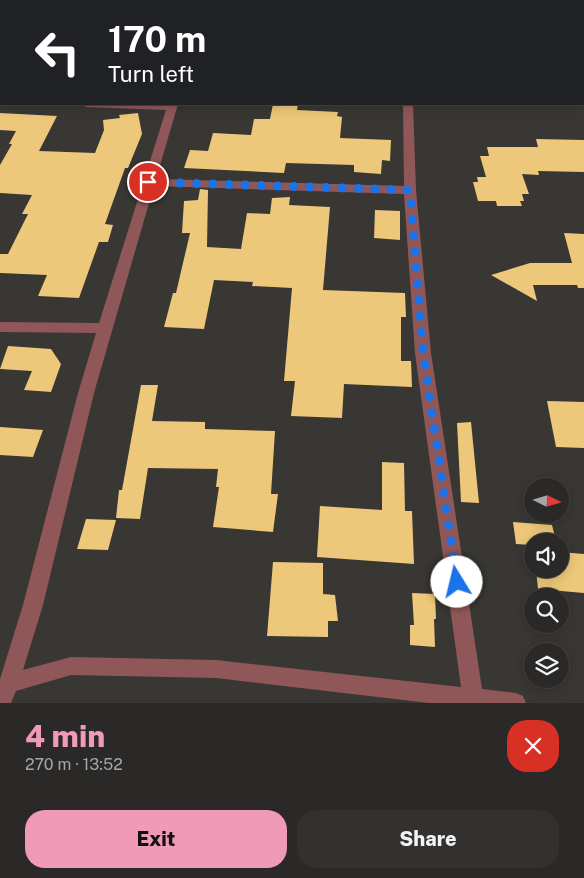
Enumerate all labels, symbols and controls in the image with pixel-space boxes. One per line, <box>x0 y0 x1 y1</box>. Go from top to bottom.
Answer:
text: 170 m <box>108 19 206 60</box>
icon: left <box>25 20 90 85</box>
text: Turn left <box>108 61 194 87</box>
pin <box>127 161 169 203</box>
icon: arrive <box>134 168 162 196</box>
north arrow <box>524 478 569 522</box>
map controls <box>524 478 569 688</box>
button: sound <box>524 533 569 578</box>
position arrow <box>430 555 482 607</box>
button: search <box>524 588 569 633</box>
button: layers <box>524 643 569 688</box>
text: 4 min <box>25 718 105 754</box>
button: close <box>507 720 559 772</box>
text: 270 m · 13:52 <box>25 755 123 774</box>
button: Exit <box>25 810 287 868</box>
button: Share <box>297 810 559 868</box>

